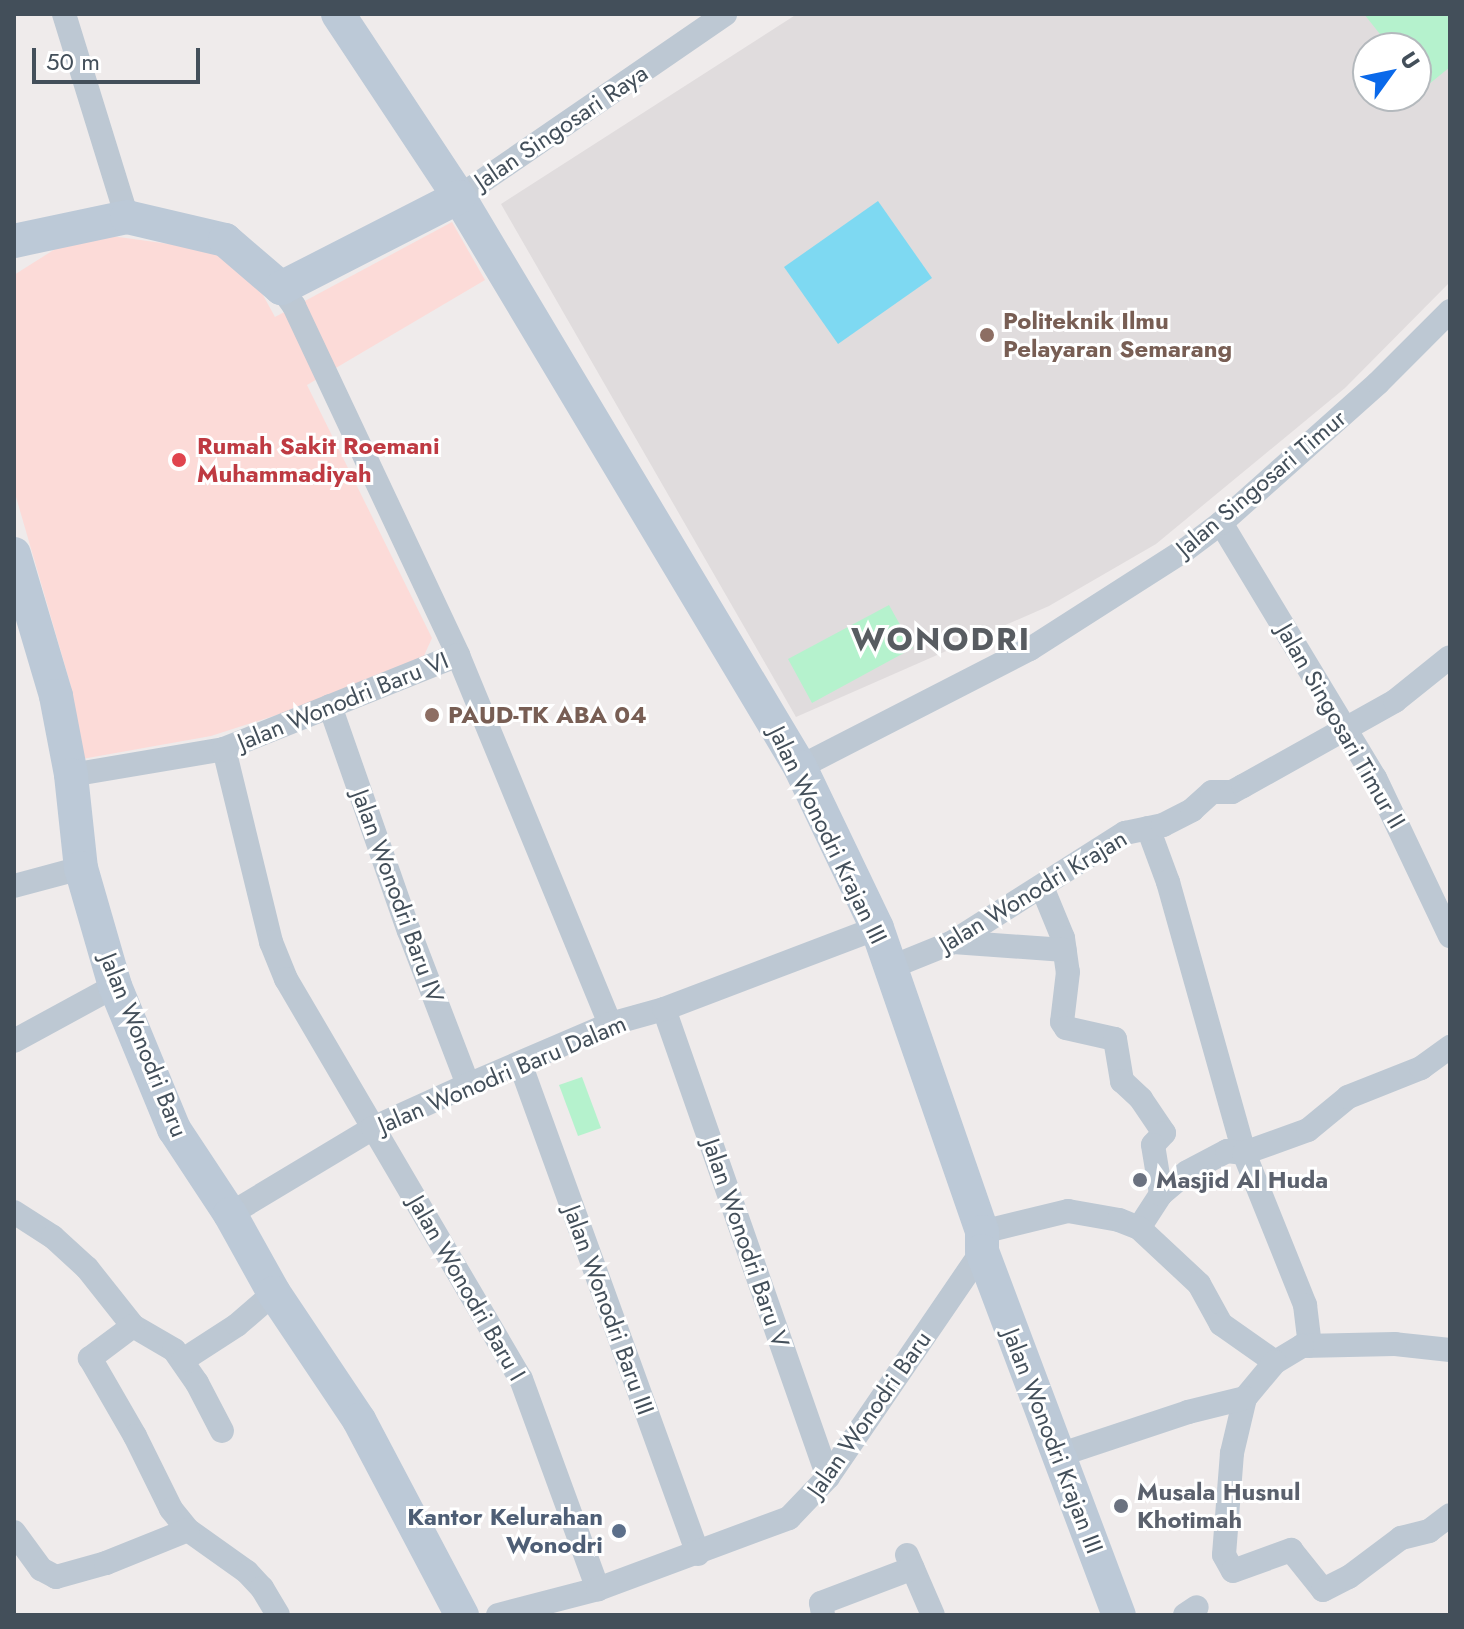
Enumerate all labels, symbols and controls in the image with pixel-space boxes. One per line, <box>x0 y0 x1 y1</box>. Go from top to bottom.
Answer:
scale bar <box>36 32 204 82</box>
north arrow <box>1352 32 1432 112</box>
text: 50 m <box>46 44 100 79</box>
text: U <box>1393 45 1428 75</box>
street label: Jalan Singosari Raya <box>469 58 653 196</box>
place label: Politeknik Ilmu Pelayaran Semarang <box>1003 307 1232 363</box>
marker: Politeknik Ilmu Pelayaran Semarang <box>978 326 996 344</box>
street label: Jalan Singosari Timur <box>1170 404 1352 562</box>
place label: Rumah Sakit Roemani Muhammadiyah <box>197 432 440 488</box>
marker: Rumah Sakit Roemani Muhammadiyah <box>168 449 190 471</box>
street label: Jalan Singosari Timur II <box>1271 618 1411 834</box>
district label: WONODRI <box>851 620 1031 658</box>
street label: Jalan Wonodri Baru VI <box>233 646 453 756</box>
place label: PAUD-TK ABA 04 <box>448 701 647 729</box>
marker: PAUD-TK ABA 04 <box>423 706 441 724</box>
street label: Jalan Wonodri Krajan III <box>763 722 893 948</box>
street label: Jalan Wonodri Baru IV <box>346 785 450 1007</box>
street label: Jalan Wonodri Krajan <box>934 824 1132 958</box>
street label: Jalan Wonodri Baru <box>94 949 194 1141</box>
street label: Jalan Wonodri Baru Dalam <box>374 1009 630 1139</box>
street label: Jalan Wonodri Baru V <box>697 1135 795 1351</box>
place label: Masjid Al Huda <box>1156 1166 1328 1194</box>
marker: Masjid Al Huda <box>1131 1171 1149 1189</box>
street label: Jalan Wonodri Baru I <box>402 1190 532 1386</box>
street label: Jalan Wonodri Baru III <box>558 1201 660 1419</box>
street label: Jalan Wonodri Baru <box>801 1325 937 1503</box>
street label: Jalan Wonodri Krajan III <box>997 1325 1109 1557</box>
place label: Musala Husnul Khotimah <box>1137 1478 1300 1534</box>
marker: Musala Husnul Khotimah <box>1112 1497 1130 1515</box>
place label: Kantor Kelurahan Wonodri <box>407 1503 603 1559</box>
marker: Kantor Kelurahan Wonodri <box>610 1522 628 1540</box>

